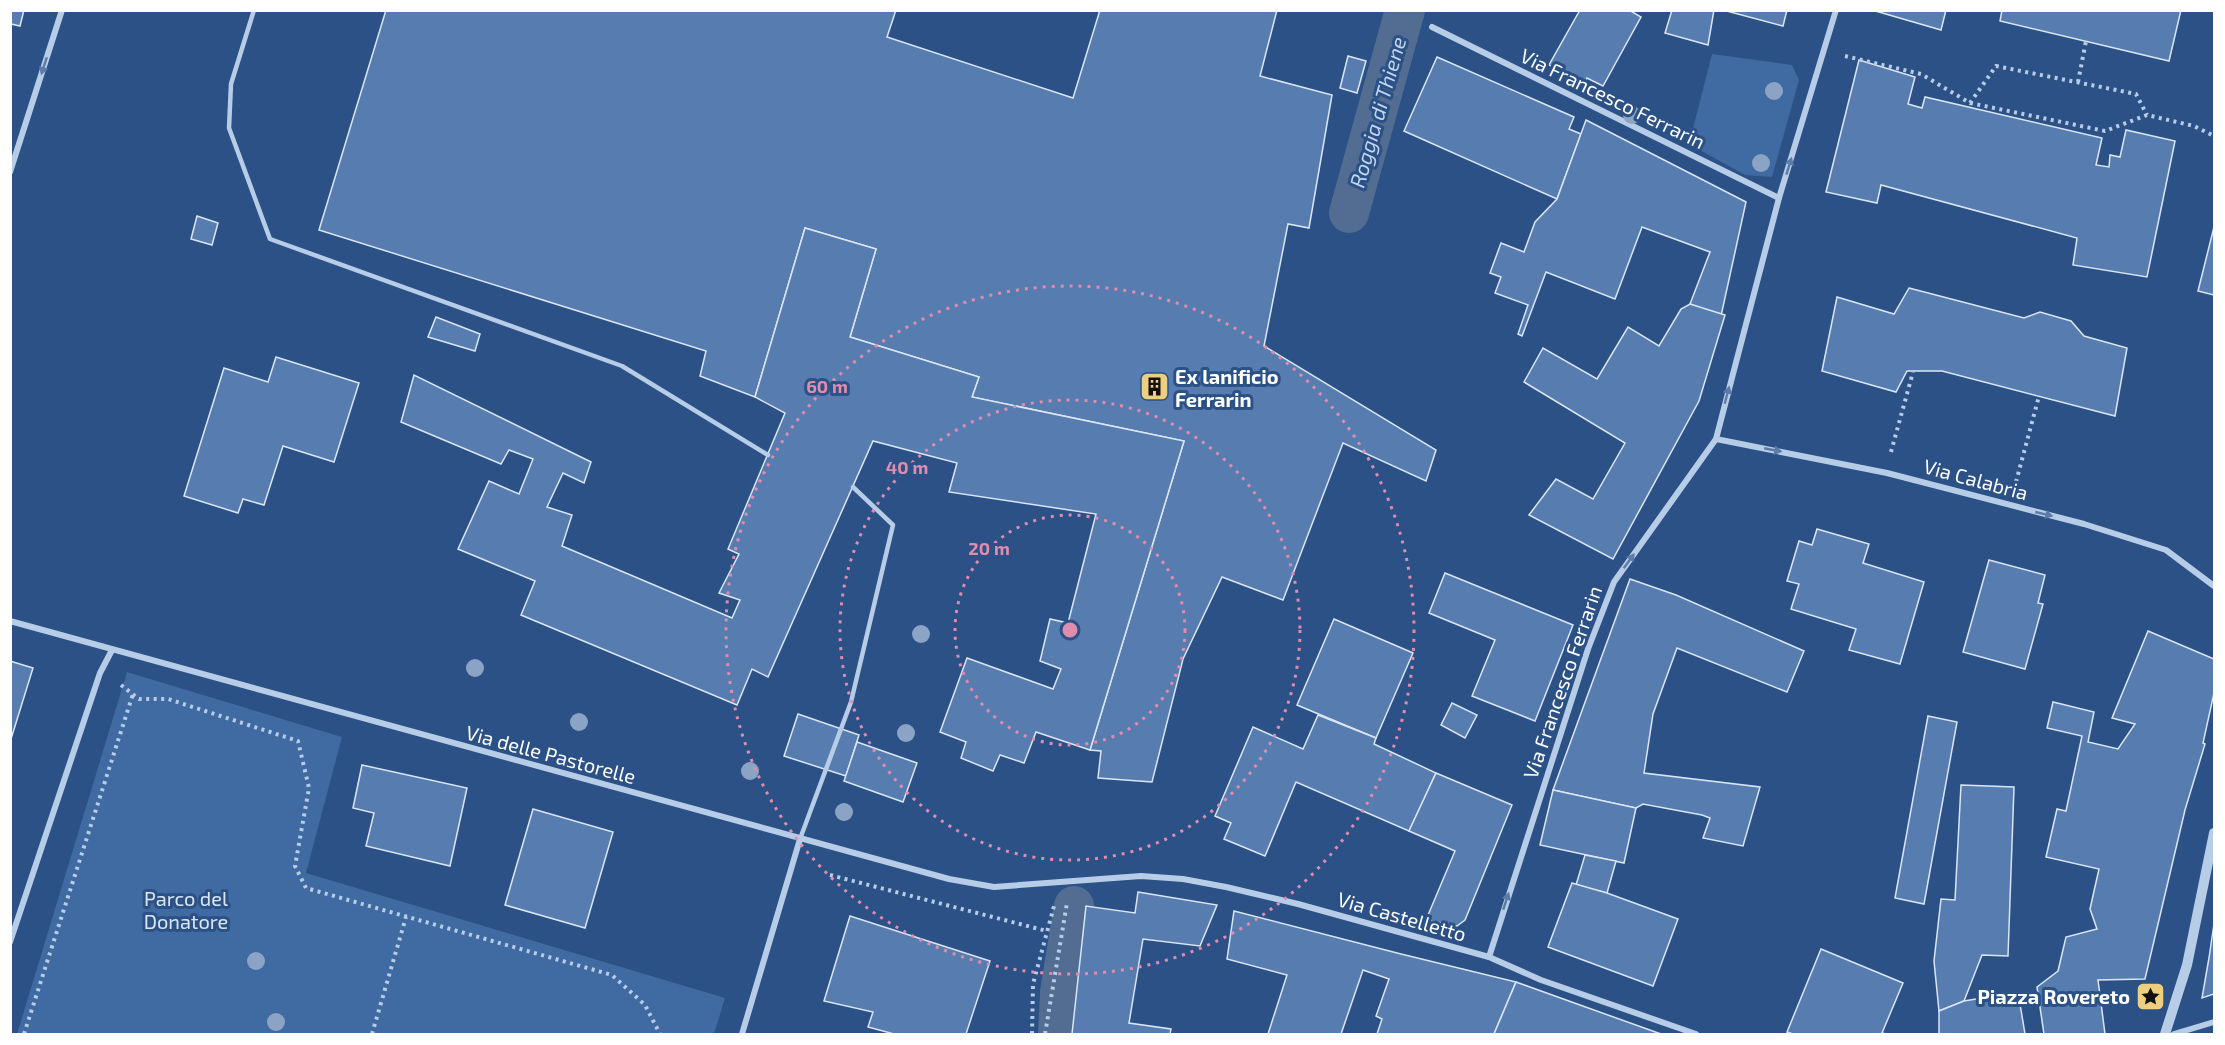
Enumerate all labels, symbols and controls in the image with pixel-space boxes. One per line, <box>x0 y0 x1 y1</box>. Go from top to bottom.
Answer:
water label: Roggia di Thiene <box>1343 34 1411 190</box>
street label: Via Francesco Ferrarin <box>1517 43 1709 153</box>
one-way arrow <box>39 57 48 75</box>
one-way arrow <box>1785 157 1794 175</box>
place label: Ex lanificio Ferrarin <box>1175 364 1279 411</box>
building icon: Ex lanificio Ferrarin <box>1138 371 1170 403</box>
text: 60 m <box>806 375 848 397</box>
one-way arrow <box>1723 386 1733 404</box>
one-way arrow <box>1764 446 1783 455</box>
street label: Via Calabria <box>1921 454 2031 504</box>
text: 40 m <box>886 456 928 478</box>
one-way arrow <box>2035 510 2054 520</box>
text: 20 m <box>968 537 1010 559</box>
one-way arrow <box>1623 553 1635 569</box>
street label: Via Francesco Ferrarin <box>1518 582 1606 782</box>
centre of rings <box>1060 620 1080 640</box>
street label: Via delle Pastorelle <box>463 720 639 788</box>
park label: Parco del Donatore <box>144 886 228 933</box>
street label: Via Castelletto <box>1335 886 1469 946</box>
one-way arrow <box>1502 892 1511 910</box>
place icon: Piazza Rovereto <box>2135 980 2167 1012</box>
place label: Piazza Rovereto <box>1977 984 2130 1008</box>

